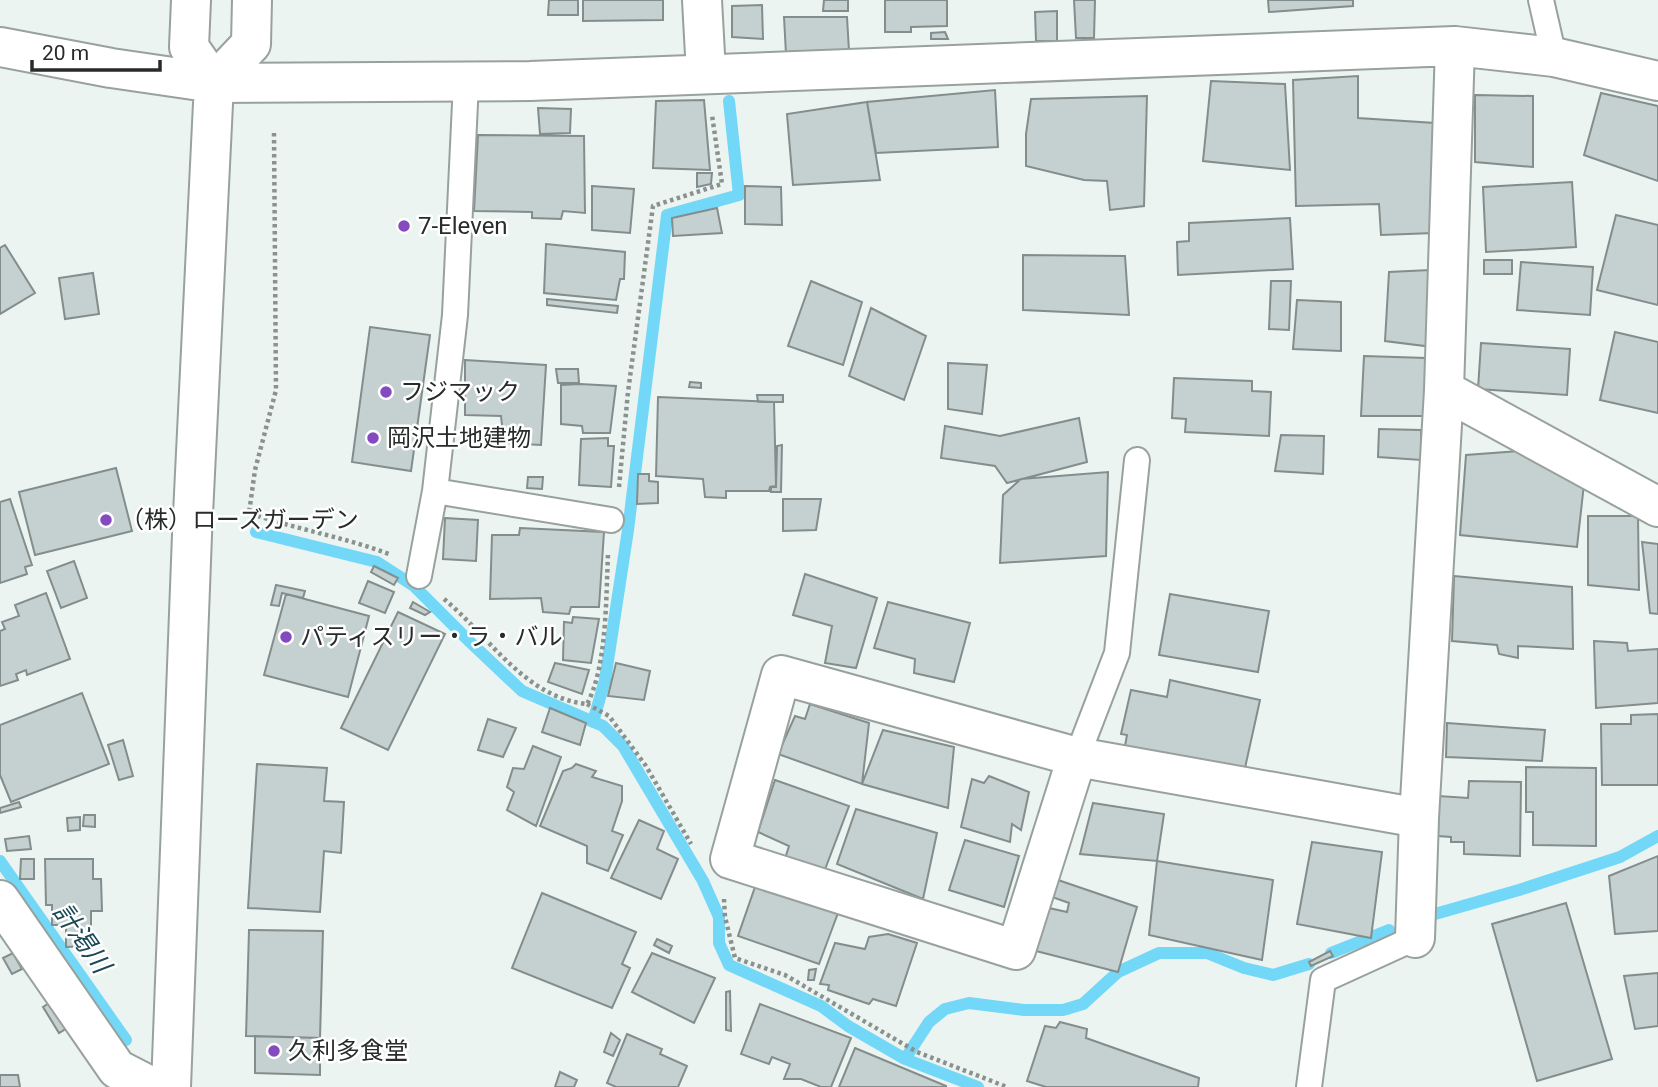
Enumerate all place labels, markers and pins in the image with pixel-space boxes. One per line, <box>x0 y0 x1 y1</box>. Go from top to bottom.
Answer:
place label: 7-Eleven <box>418 212 508 240</box>
marker: 7-Eleven <box>396 218 412 234</box>
place label: フジマック <box>400 378 520 406</box>
marker: フジマック <box>378 384 394 400</box>
place label: 岡沢土地建物 <box>387 424 531 452</box>
marker: 岡沢土地建物 <box>365 430 381 446</box>
place label: （株）ローズガーデン <box>120 506 359 534</box>
marker: （株）ローズガーデン <box>98 512 114 528</box>
place label: パティスリー・ラ・バル <box>300 623 563 651</box>
marker: パティスリー・ラ・バル <box>278 629 294 645</box>
place label: 久利多食堂 <box>288 1037 408 1065</box>
marker: 久利多食堂 <box>266 1043 282 1059</box>

